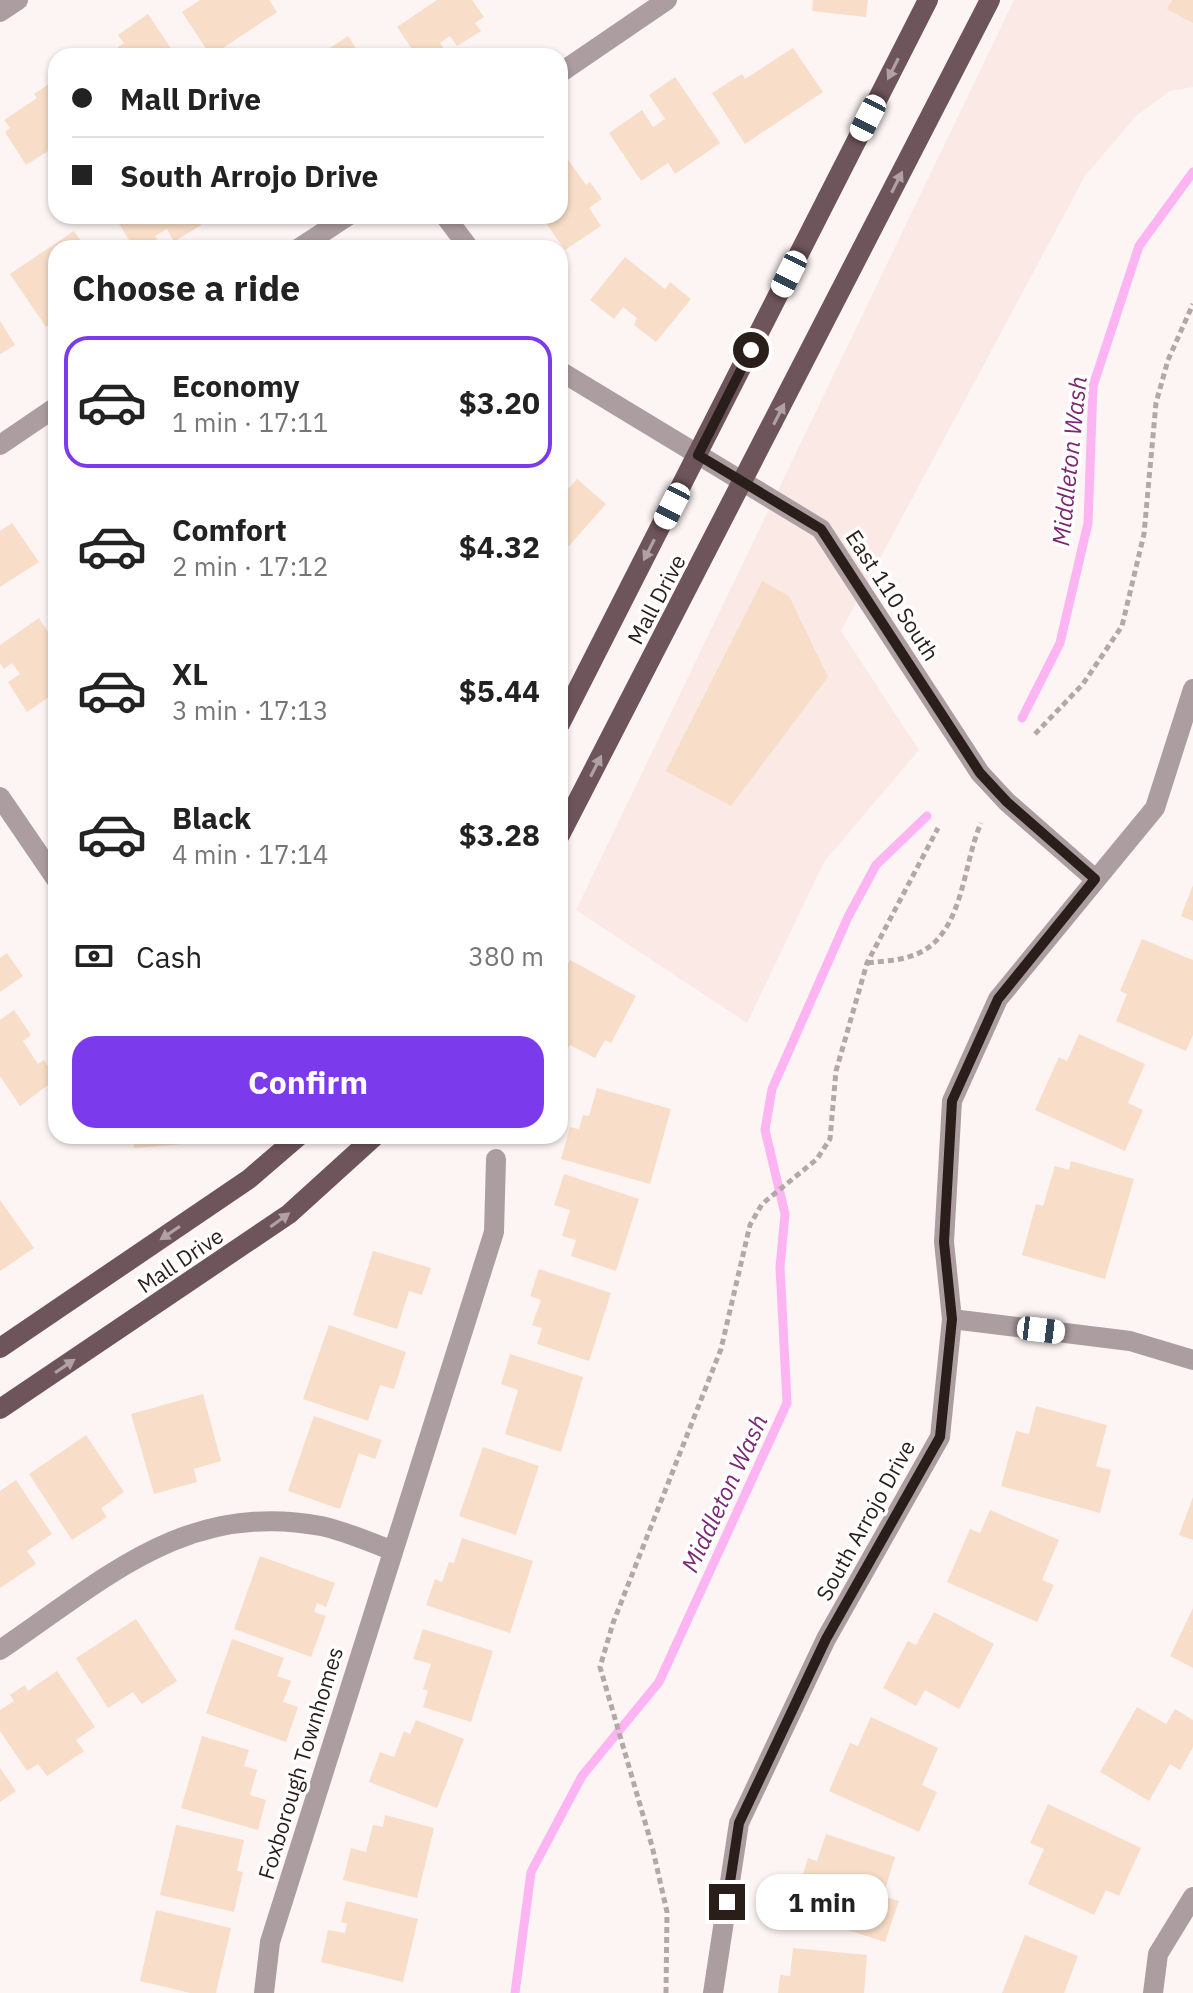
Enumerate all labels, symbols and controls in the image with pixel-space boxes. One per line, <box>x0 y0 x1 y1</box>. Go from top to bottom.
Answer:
one-way arrow <box>886 58 899 81</box>
text: Mall Drive <box>120 79 261 118</box>
car <box>846 91 890 145</box>
text: South Arrojo Drive <box>120 156 378 195</box>
one-way arrow <box>890 171 904 194</box>
car <box>768 247 810 301</box>
text: Choose a ride <box>72 264 300 311</box>
route start <box>733 332 769 368</box>
icon: car <box>76 366 148 438</box>
text: Economy <box>172 366 300 405</box>
water label: Middleton Wash <box>1044 374 1094 548</box>
text: $3.20 <box>459 383 540 422</box>
one-way arrow <box>772 402 785 425</box>
text: 1 min · 17:11 <box>172 405 328 439</box>
car <box>650 479 694 533</box>
icon: car <box>76 510 148 582</box>
text: Comfort <box>172 510 287 549</box>
street label: East 110 South <box>840 524 946 666</box>
text: $4.32 <box>459 527 540 566</box>
one-way arrow <box>643 538 656 561</box>
text: 2 min · 17:12 <box>172 549 328 583</box>
street label: Mall Drive <box>620 549 692 649</box>
icon: car <box>76 654 148 726</box>
text: XL <box>172 654 208 693</box>
text: $5.44 <box>459 671 540 710</box>
text: 3 min · 17:13 <box>172 693 328 727</box>
one-way arrow <box>589 754 603 777</box>
icon: car <box>76 798 148 870</box>
text: Black <box>172 798 251 837</box>
text: $3.28 <box>459 815 540 854</box>
text: 4 min · 17:14 <box>172 837 328 871</box>
icon: cash <box>72 934 116 978</box>
text: Cash <box>136 937 202 976</box>
text: 380 m <box>468 939 544 973</box>
button: Confirm <box>72 1036 544 1128</box>
one-way arrow <box>270 1213 291 1228</box>
street label: Mall Drive <box>131 1221 229 1299</box>
one-way arrow <box>159 1226 180 1241</box>
car <box>1016 1315 1066 1345</box>
one-way arrow <box>54 1359 76 1373</box>
water label: Middleton Wash <box>673 1409 775 1577</box>
street label: South Arrojo Drive <box>809 1434 921 1606</box>
street label: Foxborough Townhomes <box>251 1643 349 1883</box>
callout: 1 min <box>755 1874 887 1930</box>
route end <box>709 1884 745 1920</box>
text: 1 min <box>788 1885 856 1919</box>

